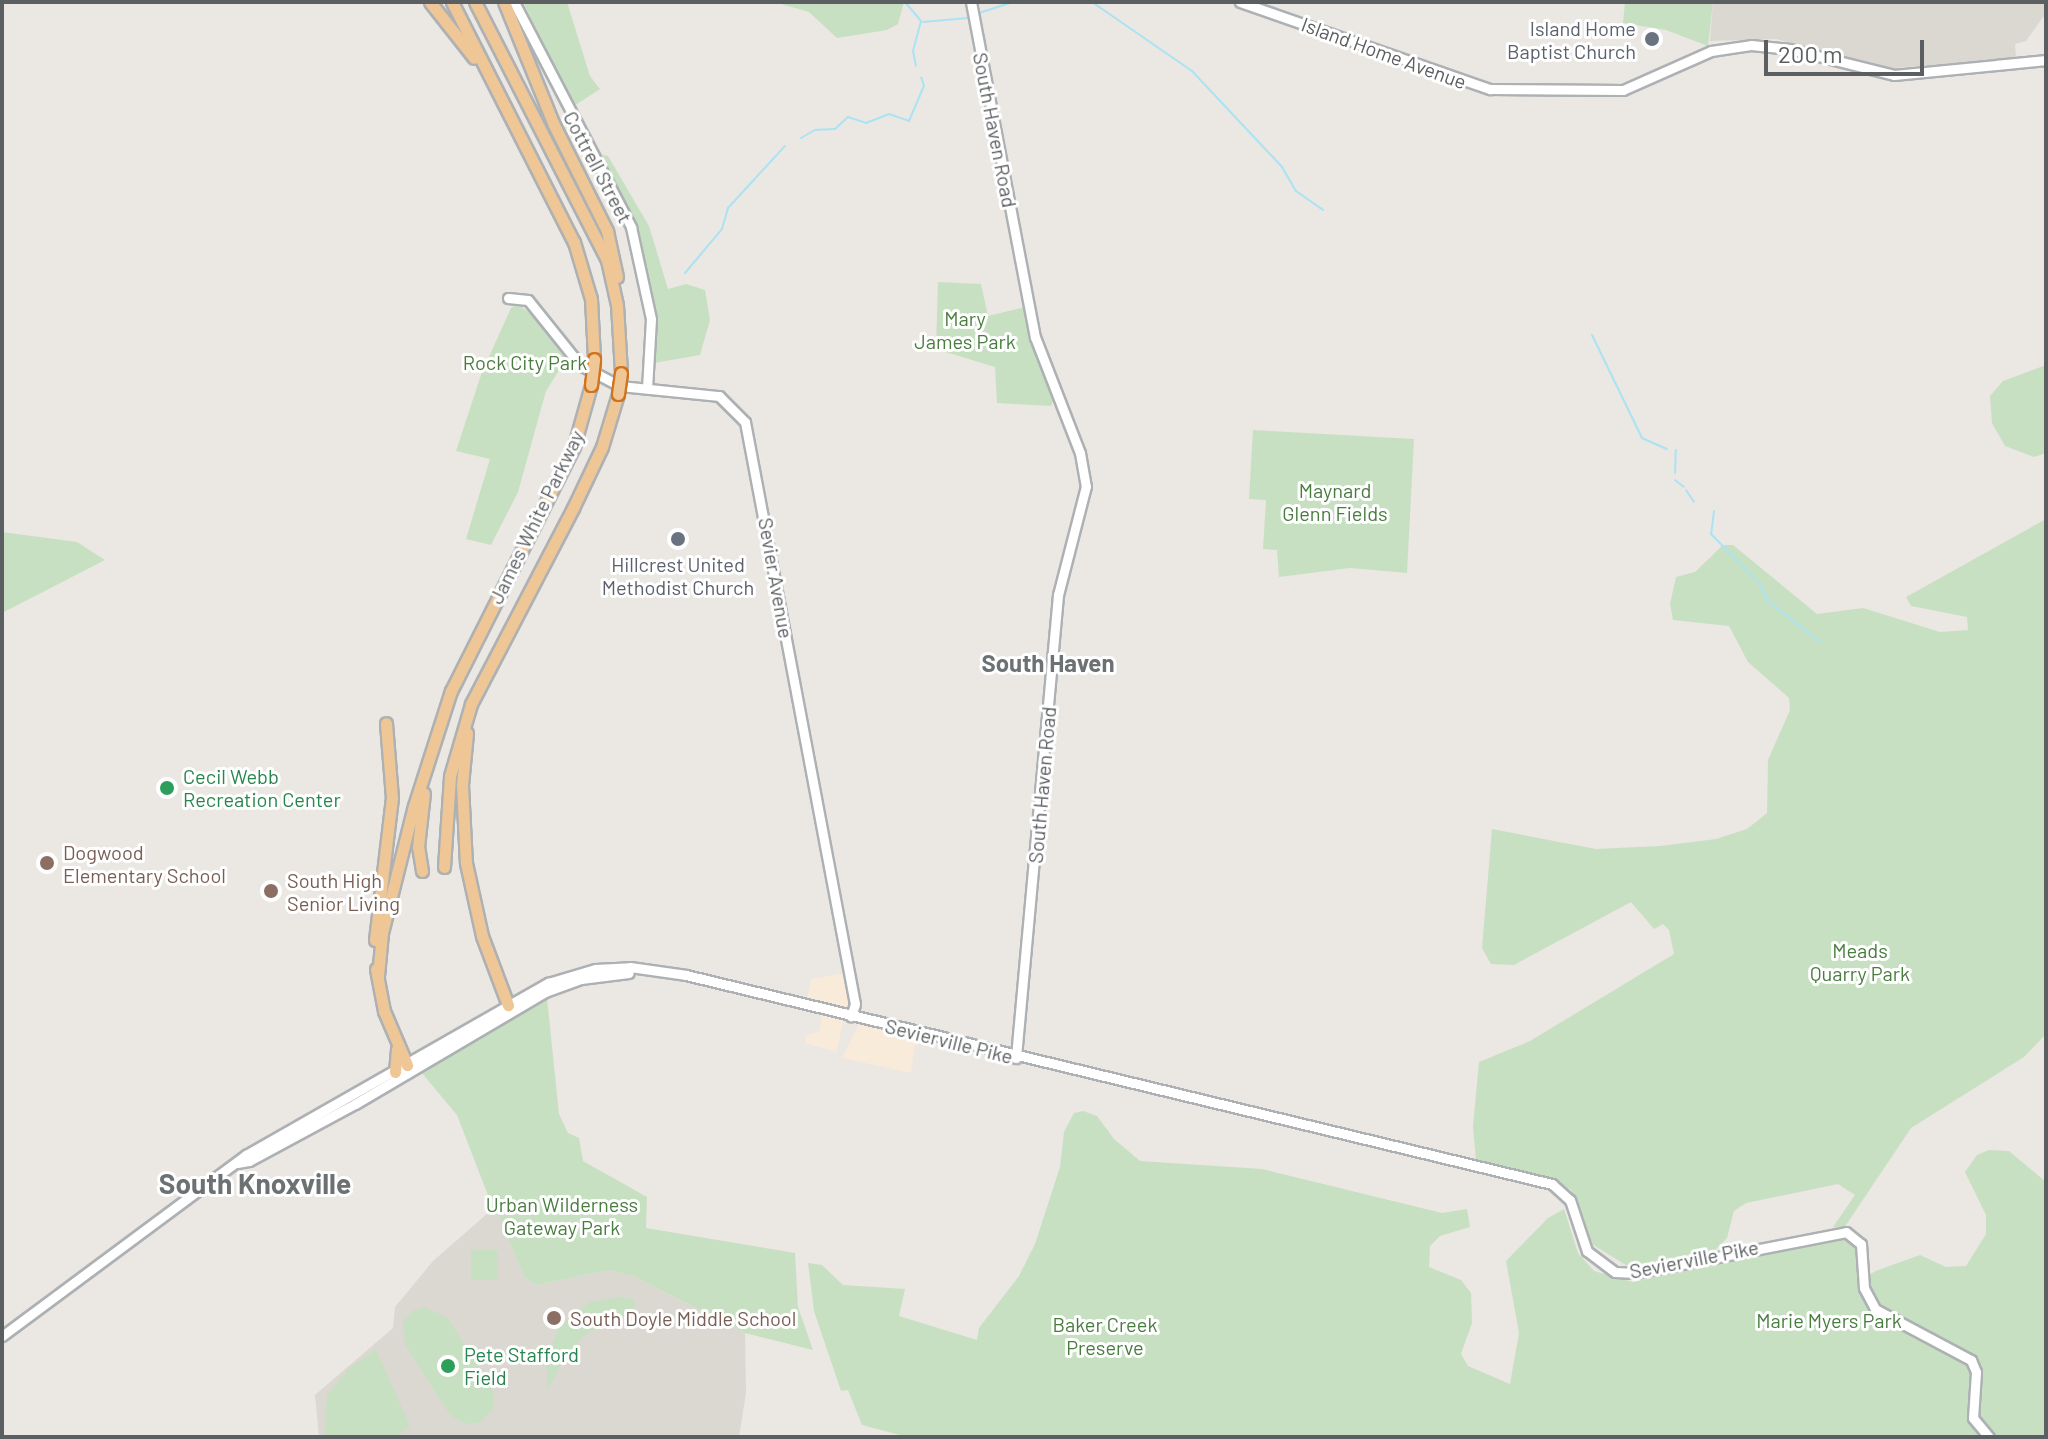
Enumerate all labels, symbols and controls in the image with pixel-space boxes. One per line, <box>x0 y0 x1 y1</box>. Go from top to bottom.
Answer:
street label: Island Home Avenue <box>1298 12 1470 94</box>
place label: Island Home Baptist Church <box>1507 16 1636 63</box>
scale bar <box>1768 24 1928 74</box>
marker: Island Home Baptist Church <box>1643 30 1661 48</box>
text: 200 m <box>1778 39 1843 68</box>
street label: South Haven Road <box>968 50 1022 210</box>
street label: Cottrell Street <box>559 107 637 227</box>
park label: Mary James Park <box>914 306 1016 353</box>
park label: Rock City Park <box>463 350 587 374</box>
street label: James White Parkway <box>484 426 588 608</box>
park label: Maynard Glenn Fields <box>1282 479 1388 526</box>
street label: Sevier Avenue <box>754 516 798 640</box>
marker: Hillcrest United Methodist Church <box>669 530 687 548</box>
place label: Hillcrest United Methodist Church <box>602 552 754 599</box>
district label: South Haven <box>981 649 1115 677</box>
street label: South Haven Road <box>1023 706 1061 864</box>
place label: Cecil Webb Recreation Center <box>183 764 341 811</box>
marker: Cecil Webb Recreation Center <box>158 779 176 797</box>
place label: Dogwood Elementary School <box>63 840 226 887</box>
marker: Dogwood Elementary School <box>38 854 56 872</box>
place label: South High Senior Living <box>287 868 400 915</box>
marker: South High Senior Living <box>262 882 280 900</box>
park label: Meads Quarry Park <box>1810 938 1910 985</box>
street label: Sevierville Pike <box>883 1014 1015 1068</box>
district label: South Knoxville <box>159 1166 351 1200</box>
park label: Urban Wilderness Gateway Park <box>486 1193 638 1240</box>
street label: Sevierville Pike <box>1627 1235 1761 1283</box>
place label: South Doyle Middle School <box>570 1306 796 1330</box>
park label: Marie Myers Park <box>1756 1308 1902 1332</box>
marker: South Doyle Middle School <box>545 1309 563 1327</box>
park label: Baker Creek Preserve <box>1053 1312 1157 1359</box>
place label: Pete Stafford Field <box>464 1342 579 1389</box>
marker: Pete Stafford Field <box>439 1357 457 1375</box>

